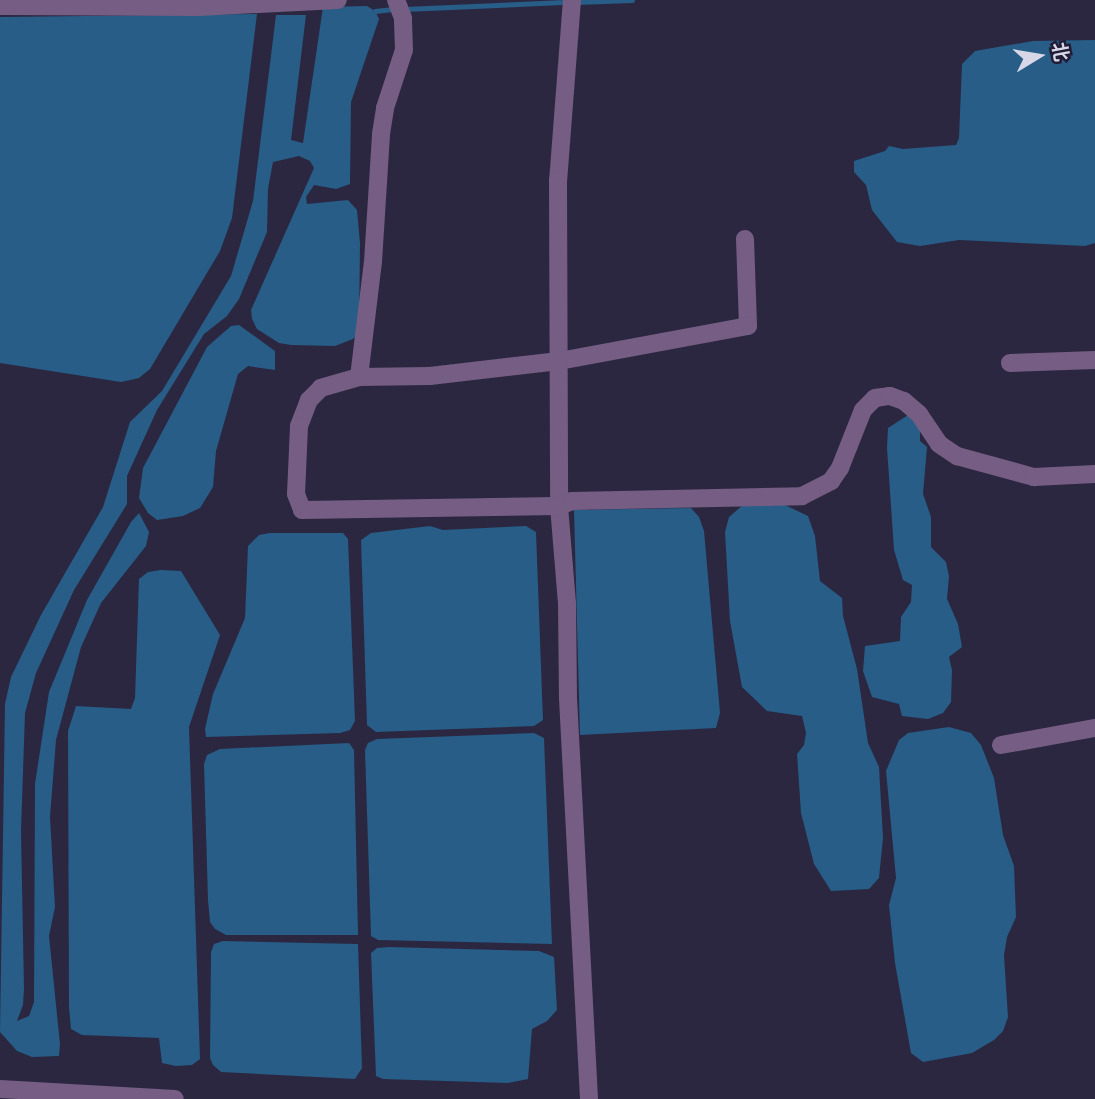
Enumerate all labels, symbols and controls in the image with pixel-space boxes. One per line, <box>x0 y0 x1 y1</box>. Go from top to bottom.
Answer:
north arrow <box>1004 21 1074 91</box>
text: 北 <box>1047 40 1073 63</box>

